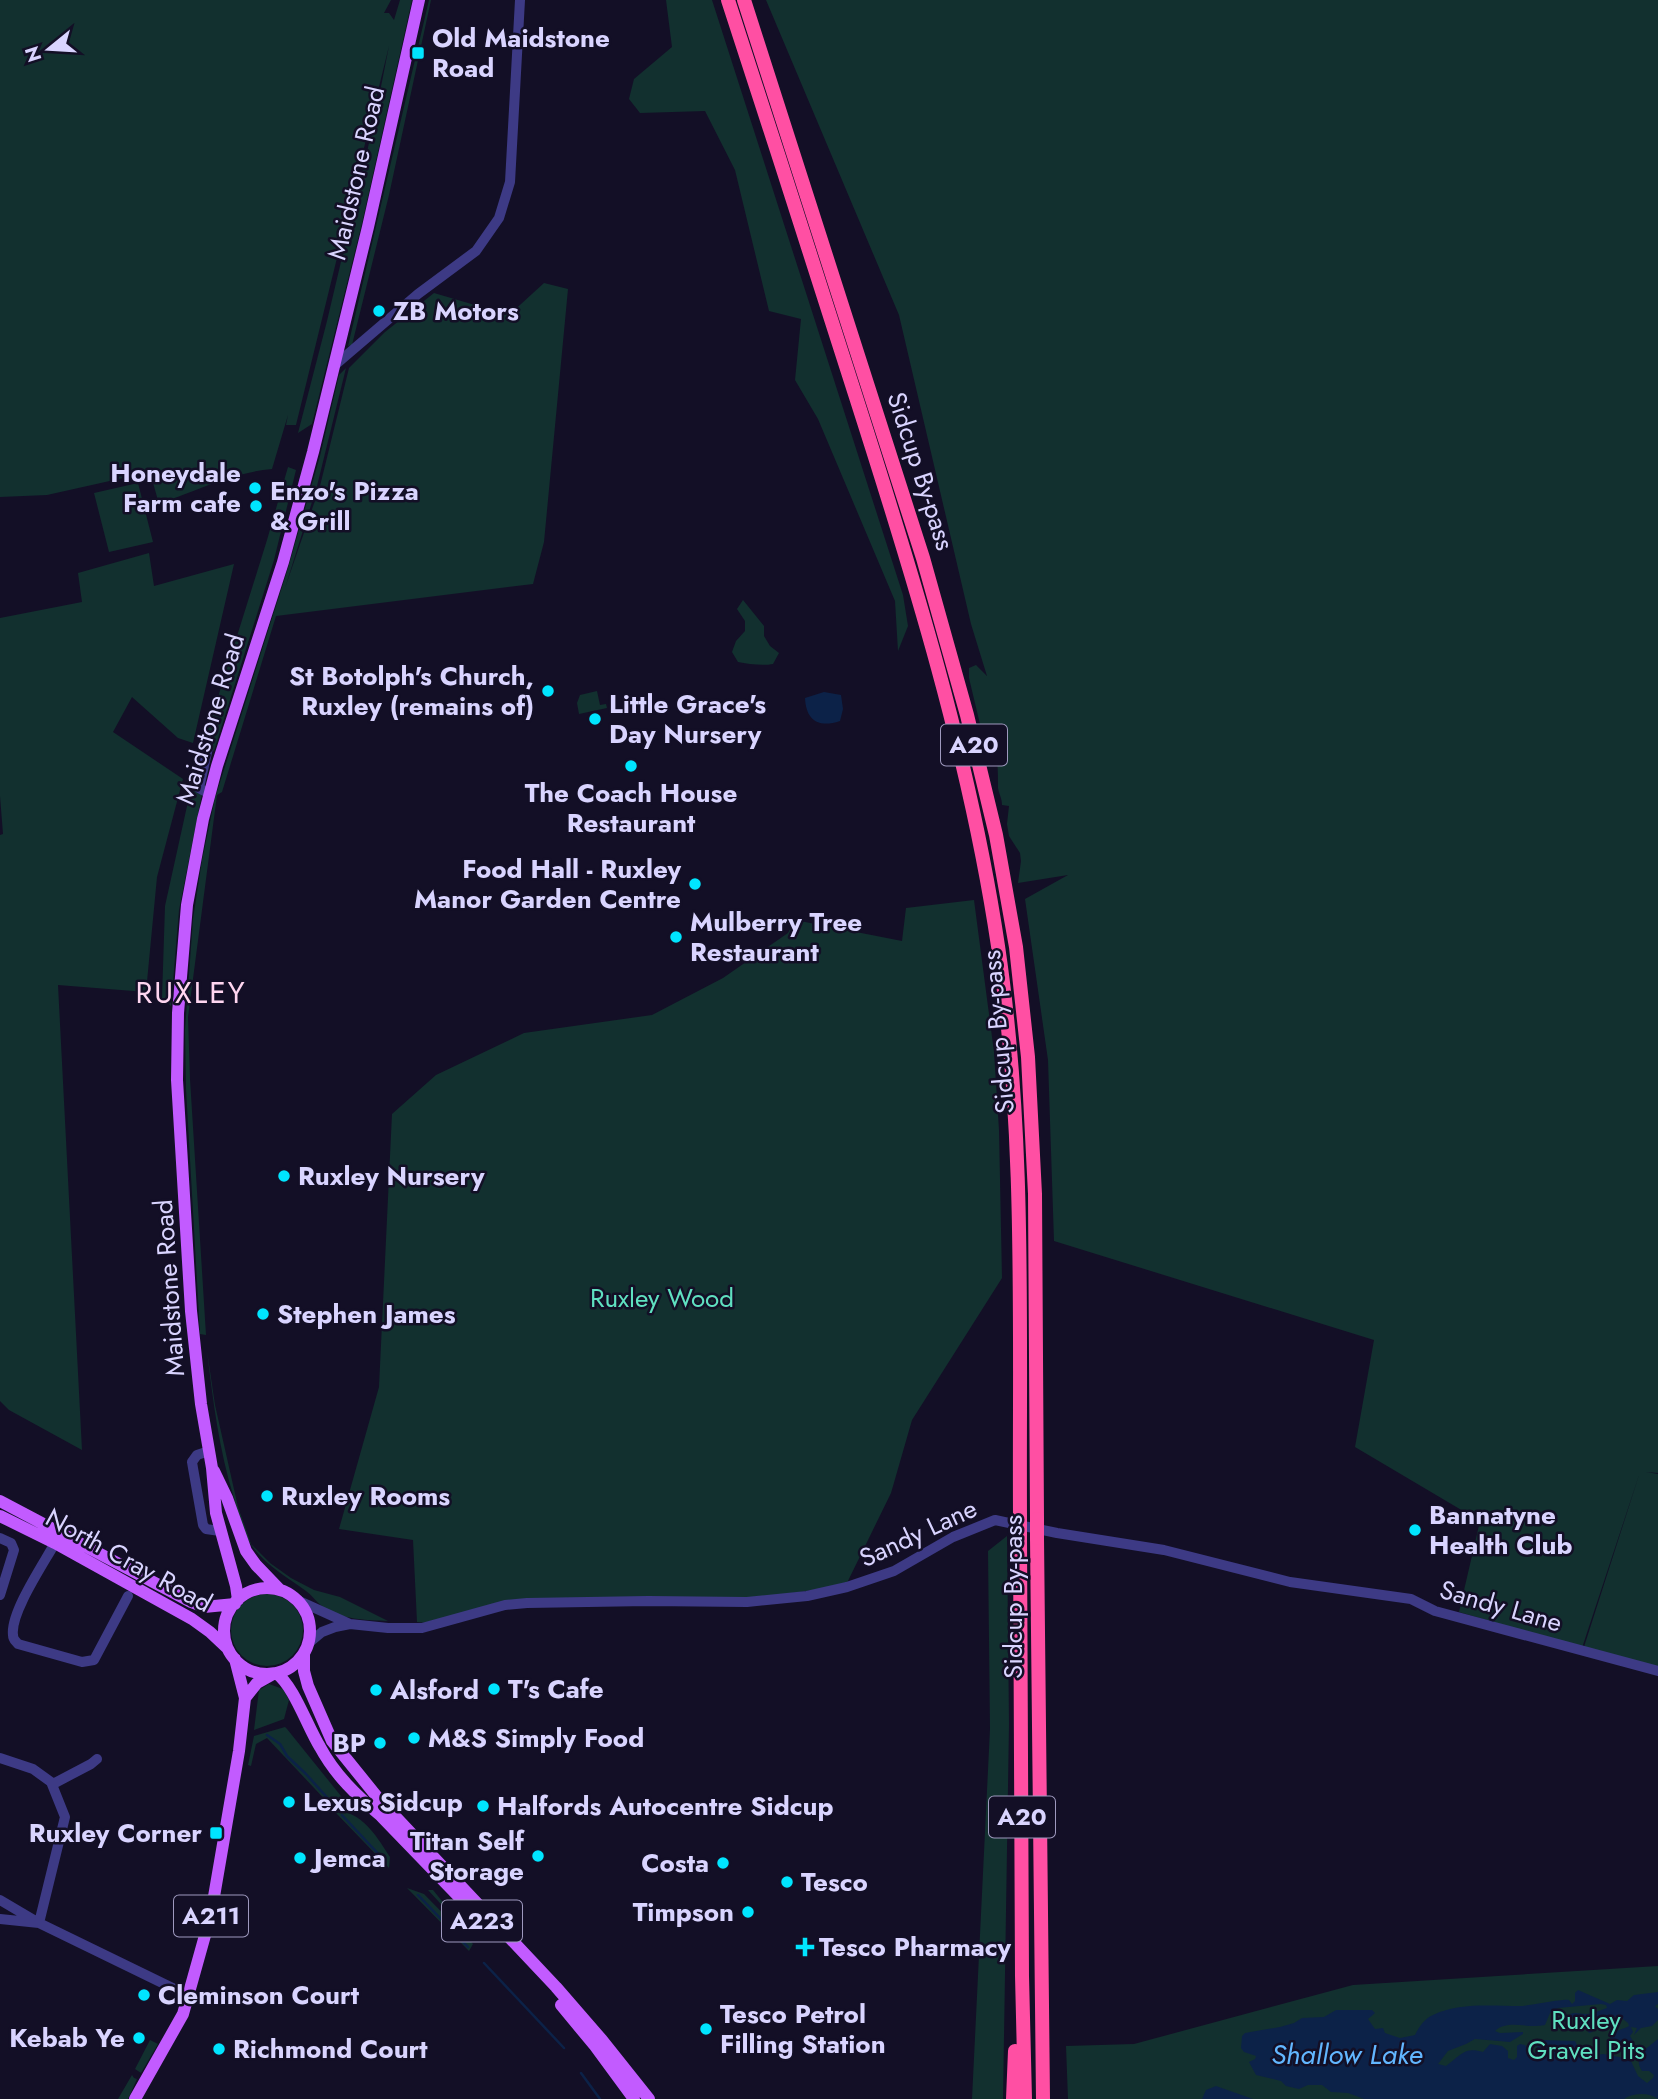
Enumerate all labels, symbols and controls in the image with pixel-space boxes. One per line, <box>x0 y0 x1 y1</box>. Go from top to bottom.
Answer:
north arrow <box>14 14 84 84</box>
place label: Old Maidstone Road <box>432 19 610 87</box>
text: N <box>18 43 48 65</box>
marker: Old Maidstone Road <box>410 45 426 61</box>
street label: Maidstone Road <box>318 83 394 263</box>
place label: ZB Motors <box>393 292 519 330</box>
marker: ZB Motors <box>371 303 387 319</box>
street label: Sidcup By-pass <box>878 387 964 555</box>
place label: Honeydale Farm cafe <box>110 454 241 522</box>
place label: Enzo's Pizza & Grill <box>270 472 419 540</box>
marker: Honeydale Farm cafe <box>247 480 263 496</box>
marker: Enzo's Pizza & Grill <box>248 498 264 514</box>
street label: Maidstone Road <box>166 629 254 809</box>
place label: St Botolph's Church, Ruxley (remains of) <box>289 657 534 725</box>
marker: St Botolph's Church, Ruxley (remains of) <box>540 683 556 699</box>
place label: Little Grace's Day Nursery <box>609 685 766 753</box>
marker: Little Grace's Day Nursery <box>587 711 603 727</box>
road number: A20 <box>941 724 1007 766</box>
marker: The Coach House Restaurant <box>623 758 639 774</box>
place label: The Coach House Restaurant <box>525 774 737 842</box>
place label: Food Hall - Ruxley Manor Garden Centre <box>414 850 681 918</box>
marker: Food Hall - Ruxley Manor Garden Centre <box>687 876 703 892</box>
place label: Mulberry Tree Restaurant <box>690 903 862 971</box>
marker: Mulberry Tree Restaurant <box>668 929 684 945</box>
street label: Sidcup By-pass <box>972 949 1024 1115</box>
district label: RUXLEY <box>135 971 247 1014</box>
place label: Ruxley Nursery <box>298 1157 485 1195</box>
marker: Ruxley Nursery <box>276 1168 292 1184</box>
street label: Maidstone Road <box>144 1198 194 1378</box>
park label: Ruxley Wood <box>590 1279 734 1317</box>
place label: Stephen James <box>277 1295 456 1333</box>
marker: Stephen James <box>255 1306 271 1322</box>
place label: Ruxley Rooms <box>281 1477 450 1515</box>
marker: Ruxley Rooms <box>259 1488 275 1504</box>
street label: Sandy Lane <box>853 1489 983 1577</box>
place label: Bannatyne Health Club <box>1429 1496 1572 1564</box>
street label: North Cray Road <box>39 1498 219 1622</box>
street label: Sidcup By-pass <box>994 1515 1032 1679</box>
marker: Bannatyne Health Club <box>1407 1522 1423 1538</box>
street label: Sandy Lane <box>1435 1570 1567 1642</box>
place label: T's Cafe <box>508 1670 604 1708</box>
place label: Alsford <box>389 1671 479 1709</box>
marker: T's Cafe <box>486 1681 502 1697</box>
marker: Alsford <box>368 1682 384 1698</box>
place label: M&S Simply Food <box>428 1719 644 1757</box>
place label: BP <box>333 1724 366 1762</box>
marker: M&S Simply Food <box>406 1730 422 1746</box>
marker: BP <box>372 1735 388 1751</box>
place label: Lexus Sidcup <box>303 1783 463 1821</box>
place label: Halfords Autocentre Sidcup <box>497 1787 834 1825</box>
marker: Lexus Sidcup <box>281 1794 297 1810</box>
road number: A20 <box>989 1796 1055 1838</box>
marker: Halfords Autocentre Sidcup <box>475 1798 491 1814</box>
place label: Ruxley Corner <box>29 1814 202 1852</box>
place label: Titan Self Storage <box>410 1822 525 1890</box>
marker: Ruxley Corner <box>208 1825 224 1841</box>
place label: Jemca <box>309 1839 386 1877</box>
place label: Costa <box>641 1844 709 1882</box>
marker: Titan Self Storage <box>530 1848 546 1864</box>
marker: Jemca <box>292 1850 308 1866</box>
marker: Costa <box>715 1855 731 1871</box>
place label: Tesco <box>801 1863 868 1901</box>
marker: Tesco <box>779 1874 795 1890</box>
place label: Timpson <box>633 1893 734 1931</box>
road number: A211 <box>174 1896 248 1937</box>
road number: A223 <box>442 1900 522 1942</box>
marker: Timpson <box>740 1904 756 1920</box>
place label: Tesco Pharmacy <box>819 1928 1012 1966</box>
marker: Tesco Pharmacy <box>797 1939 813 1955</box>
place label: Cleminson Court <box>158 1976 360 2014</box>
marker: Cleminson Court <box>136 1987 152 2003</box>
place label: Tesco Petrol Filling Station <box>720 1995 886 2063</box>
park label: Ruxley Gravel Pits <box>1527 2001 1645 2069</box>
place label: Kebab Ye <box>9 2019 125 2057</box>
marker: Tesco Petrol Filling Station <box>698 2021 714 2037</box>
marker: Kebab Ye <box>131 2030 147 2046</box>
place label: Richmond Court <box>233 2030 428 2068</box>
water label: Shallow Lake <box>1271 2034 1423 2075</box>
marker: Richmond Court <box>211 2041 227 2057</box>

